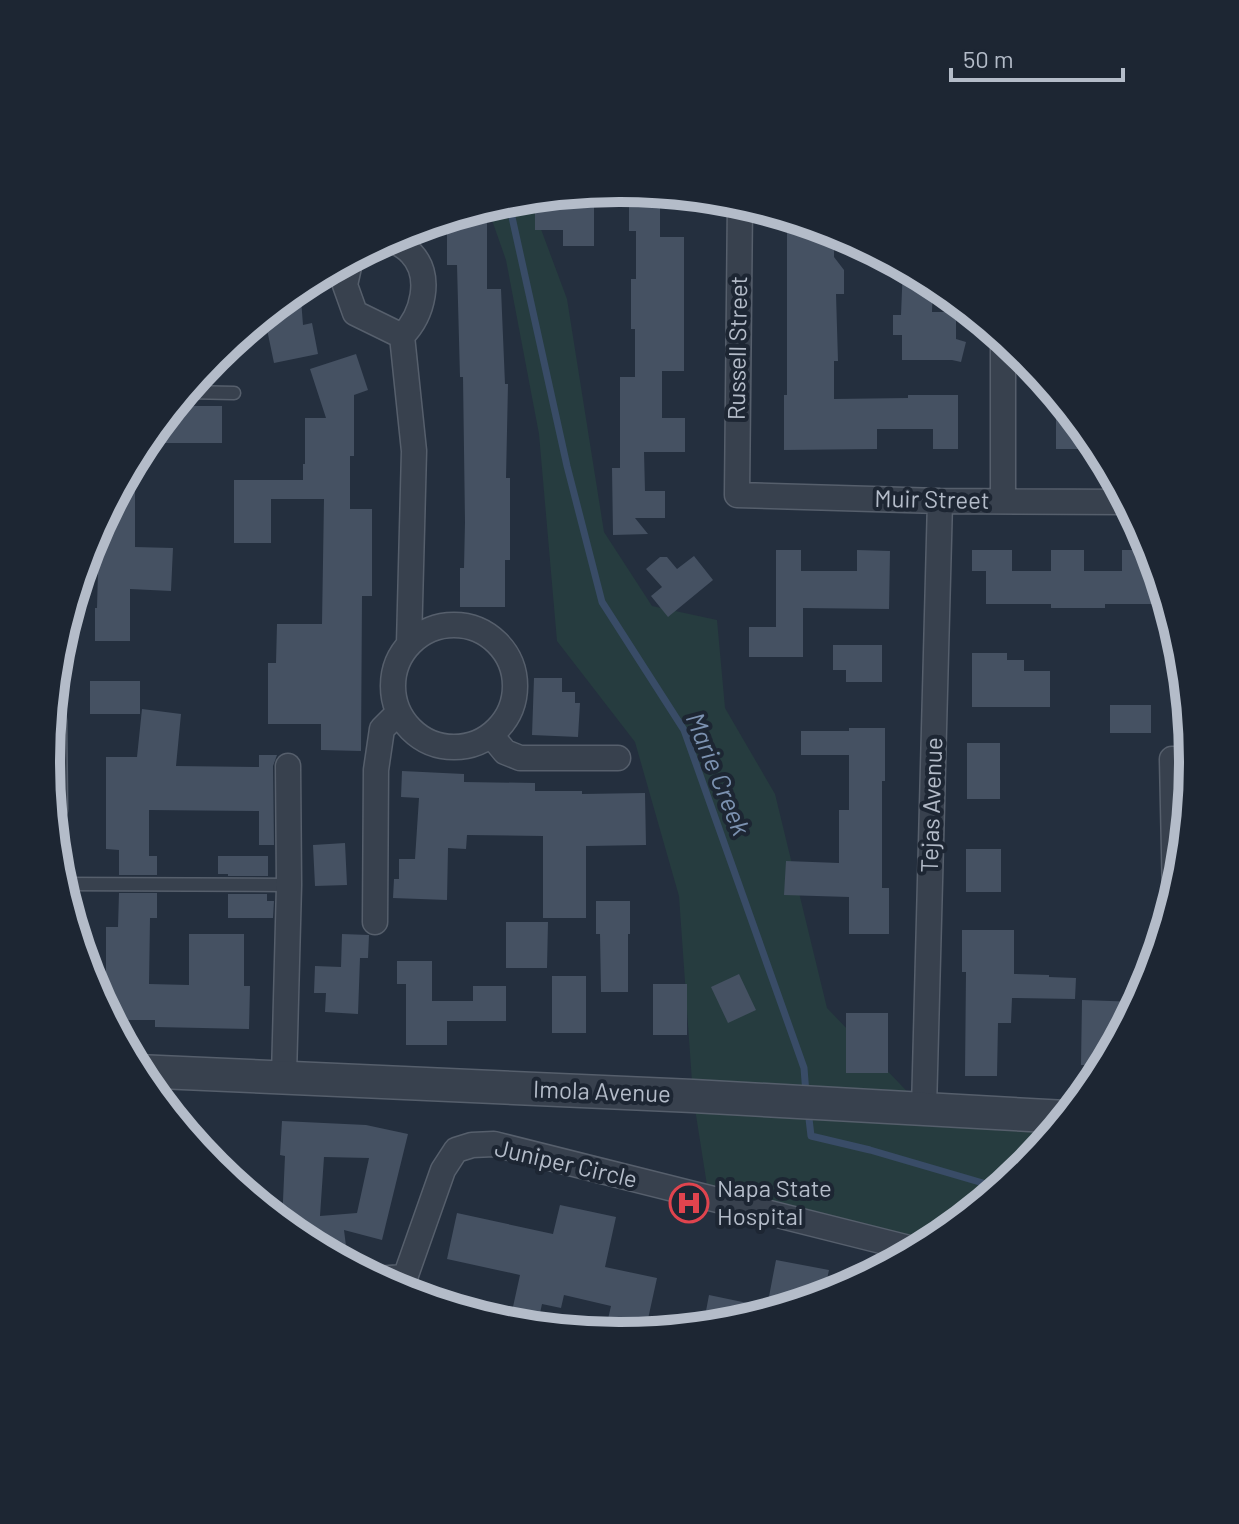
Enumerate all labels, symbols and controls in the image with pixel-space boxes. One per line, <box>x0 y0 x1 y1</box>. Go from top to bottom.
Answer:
scale bar <box>951 32 1123 82</box>
text: 50 m <box>963 44 1014 73</box>
street label: Russell Street <box>721 276 752 420</box>
street label: Muir Street <box>874 483 990 514</box>
water label: Marie Creek <box>681 707 758 840</box>
street label: Tejas Avenue <box>914 737 947 873</box>
street label: Imola Avenue <box>533 1074 671 1107</box>
street label: Juniper Circle <box>492 1132 640 1193</box>
place label: Napa State Hospital <box>717 1173 832 1230</box>
hospital icon: Napa State Hospital <box>668 1182 710 1224</box>

